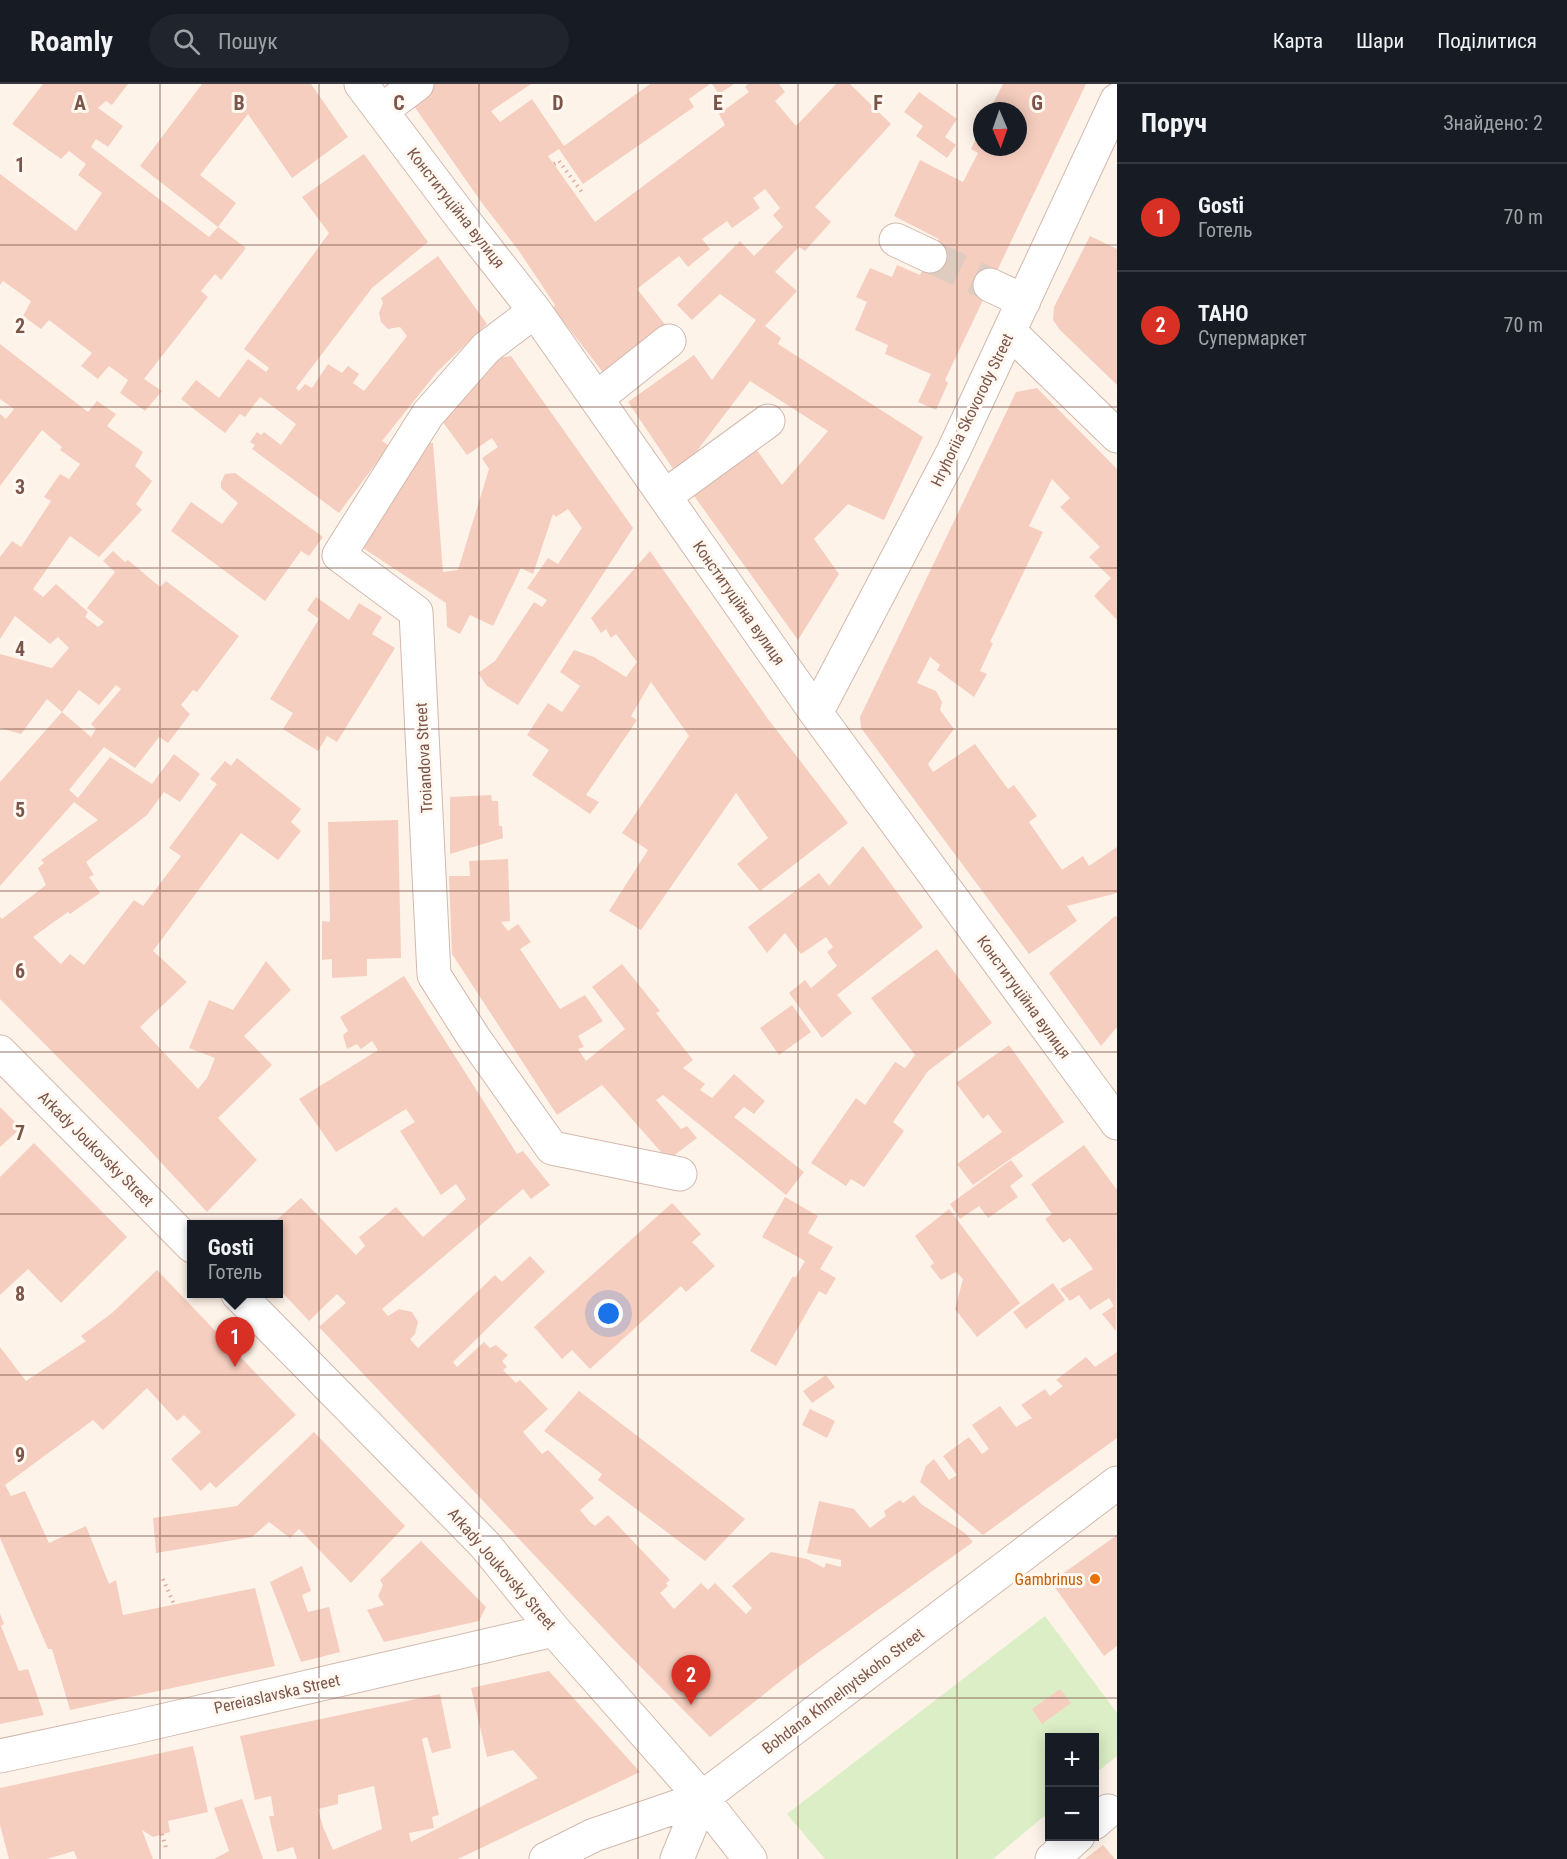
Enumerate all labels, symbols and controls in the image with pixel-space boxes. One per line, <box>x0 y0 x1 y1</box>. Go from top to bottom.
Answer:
search box <box>149 14 569 68</box>
text: Roamly <box>30 25 113 58</box>
icon: search <box>170 25 203 58</box>
text: Пошук <box>218 29 278 54</box>
text: Карта <box>1273 29 1323 53</box>
text: Шари <box>1356 29 1404 53</box>
text: Поділитися <box>1437 29 1537 53</box>
text: A <box>74 91 86 115</box>
text: B <box>233 91 245 115</box>
text: C <box>393 91 405 115</box>
text: D <box>552 91 564 115</box>
text: E <box>713 91 723 115</box>
text: F <box>873 91 883 115</box>
text: G <box>1031 91 1043 115</box>
north arrow <box>973 102 1027 156</box>
text: Поруч <box>1141 108 1207 138</box>
text: Знайдено: 2 <box>1443 111 1543 135</box>
street label: Конституційна вулиця <box>403 144 509 272</box>
text: 1 <box>15 153 25 177</box>
text: Gosti <box>1198 193 1244 218</box>
text: 1 <box>1155 205 1166 229</box>
text: 70 m <box>1504 205 1543 229</box>
text: Готель <box>1198 218 1253 242</box>
text: TAHO <box>1198 301 1249 326</box>
text: 2 <box>1155 313 1166 337</box>
text: 70 m <box>1504 313 1543 337</box>
text: 2 <box>15 314 25 338</box>
text: Супермаркет <box>1198 326 1307 350</box>
street label: Hryhoriia Skovorody Street <box>927 330 1017 489</box>
text: 3 <box>15 475 25 499</box>
street label: Конституційна вулиця <box>689 537 789 669</box>
text: 4 <box>15 637 25 661</box>
street label: Troiandova Street <box>412 702 436 814</box>
text: 5 <box>15 798 25 822</box>
street label: Конституційна вулиця <box>973 932 1075 1062</box>
text: 6 <box>15 959 25 983</box>
street label: Arkady Joukovsky Street <box>34 1087 158 1211</box>
text: 7 <box>15 1121 25 1145</box>
popup <box>187 1220 283 1298</box>
text: Gosti <box>208 1235 254 1260</box>
text: Готель <box>208 1260 262 1284</box>
text: 8 <box>15 1282 25 1306</box>
your location <box>594 1299 623 1328</box>
pin: 1 <box>216 1318 254 1367</box>
text: 9 <box>15 1443 25 1467</box>
street label: Arkady Joukovsky Street <box>444 1504 560 1634</box>
place label: Gambrinus <box>1015 1570 1083 1589</box>
marker: Gambrinus <box>1088 1572 1102 1586</box>
street label: Bohdana Khmelnytskoho Street <box>758 1624 928 1758</box>
pin: 2 <box>672 1656 710 1705</box>
street label: Pereiaslavska Street <box>212 1670 342 1718</box>
map controls <box>1045 1733 1099 1841</box>
button: + <box>1045 1733 1099 1787</box>
button: − <box>1045 1787 1099 1841</box>

